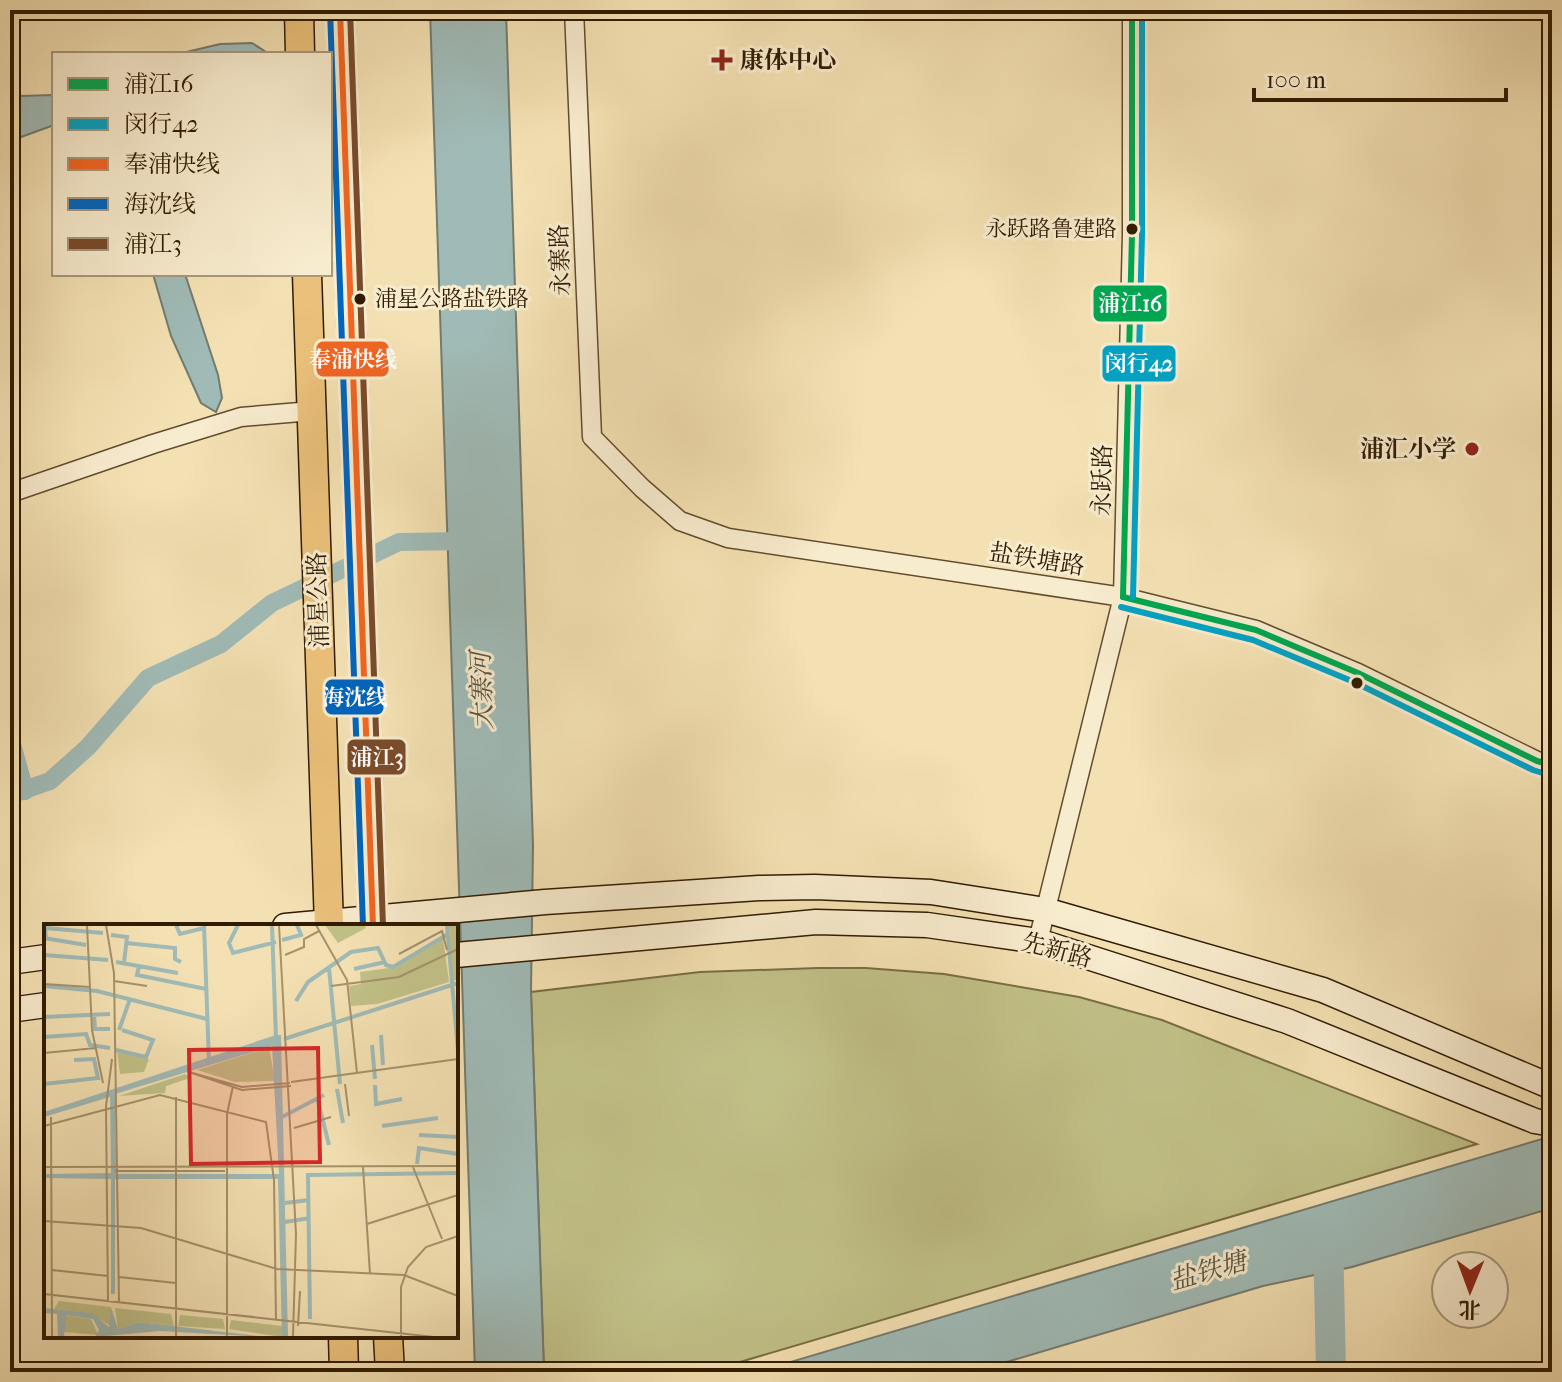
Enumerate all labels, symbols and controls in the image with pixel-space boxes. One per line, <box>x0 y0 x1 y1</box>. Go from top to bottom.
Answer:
place label: 康体中心 <box>740 46 836 74</box>
marker: 康体中心 <box>711 49 733 71</box>
legend <box>52 52 332 276</box>
scale bar <box>1254 52 1506 102</box>
text: 100 m <box>1266 66 1326 94</box>
text: 浦江16 <box>124 70 194 98</box>
text: 闵行42 <box>124 110 199 138</box>
text: 奉浦快线 <box>124 150 220 178</box>
text: 海沈线 <box>124 190 196 218</box>
place label: 永跃路鲁建路 <box>985 216 1117 242</box>
marker: 永跃路鲁建路 <box>1124 221 1140 237</box>
street label: 永寨路 <box>545 224 575 296</box>
text: 浦江3 <box>124 230 182 258</box>
line badge: 浦江16 <box>1092 284 1168 323</box>
place label: 浦星公路盐铁路 <box>375 286 529 312</box>
marker: 浦星公路盐铁路 <box>352 291 368 307</box>
text: 浦江16 <box>1098 291 1163 317</box>
line badge: 奉浦快线 <box>315 340 390 378</box>
line badge: 闵行42 <box>1101 344 1177 383</box>
text: 奉浦快线 <box>309 347 397 373</box>
text: 闵行42 <box>1105 351 1173 377</box>
place label: 浦汇小学 <box>1360 435 1456 463</box>
marker: 浦汇小学 <box>1463 440 1481 458</box>
street label: 永跃路 <box>1087 444 1117 516</box>
street label: 盐铁塘路 <box>987 538 1087 580</box>
street label: 浦星公路 <box>302 552 334 648</box>
water label: 大寨河 <box>465 647 499 731</box>
unlabelled marker <box>1349 675 1365 691</box>
line badge: 海沈线 <box>324 678 385 716</box>
text: 海沈线 <box>322 685 388 711</box>
line badge: 浦江3 <box>346 738 407 776</box>
text: 浦江3 <box>350 745 404 771</box>
inset map <box>44 924 458 1338</box>
street label: 先新路 <box>1019 927 1095 973</box>
water label: 盐铁塘 <box>1166 1244 1254 1297</box>
north arrow <box>1430 1250 1510 1330</box>
text: 北 <box>1458 1296 1481 1322</box>

